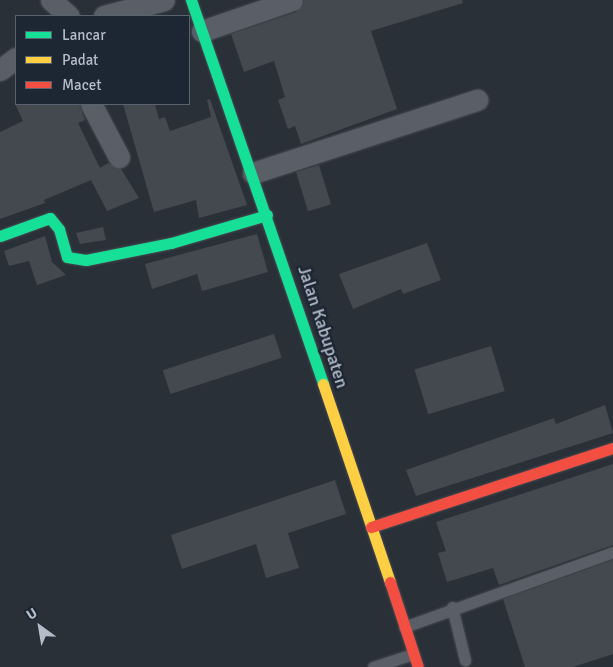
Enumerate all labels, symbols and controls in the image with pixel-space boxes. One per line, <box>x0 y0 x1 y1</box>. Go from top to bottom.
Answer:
legend <box>15 15 190 105</box>
text: Lancar <box>62 26 106 44</box>
text: Padat <box>62 51 98 69</box>
text: Macet <box>62 76 101 94</box>
street label: Jalan Kabupaten <box>293 263 353 391</box>
north arrow <box>15 602 65 652</box>
text: U <box>23 604 40 624</box>

